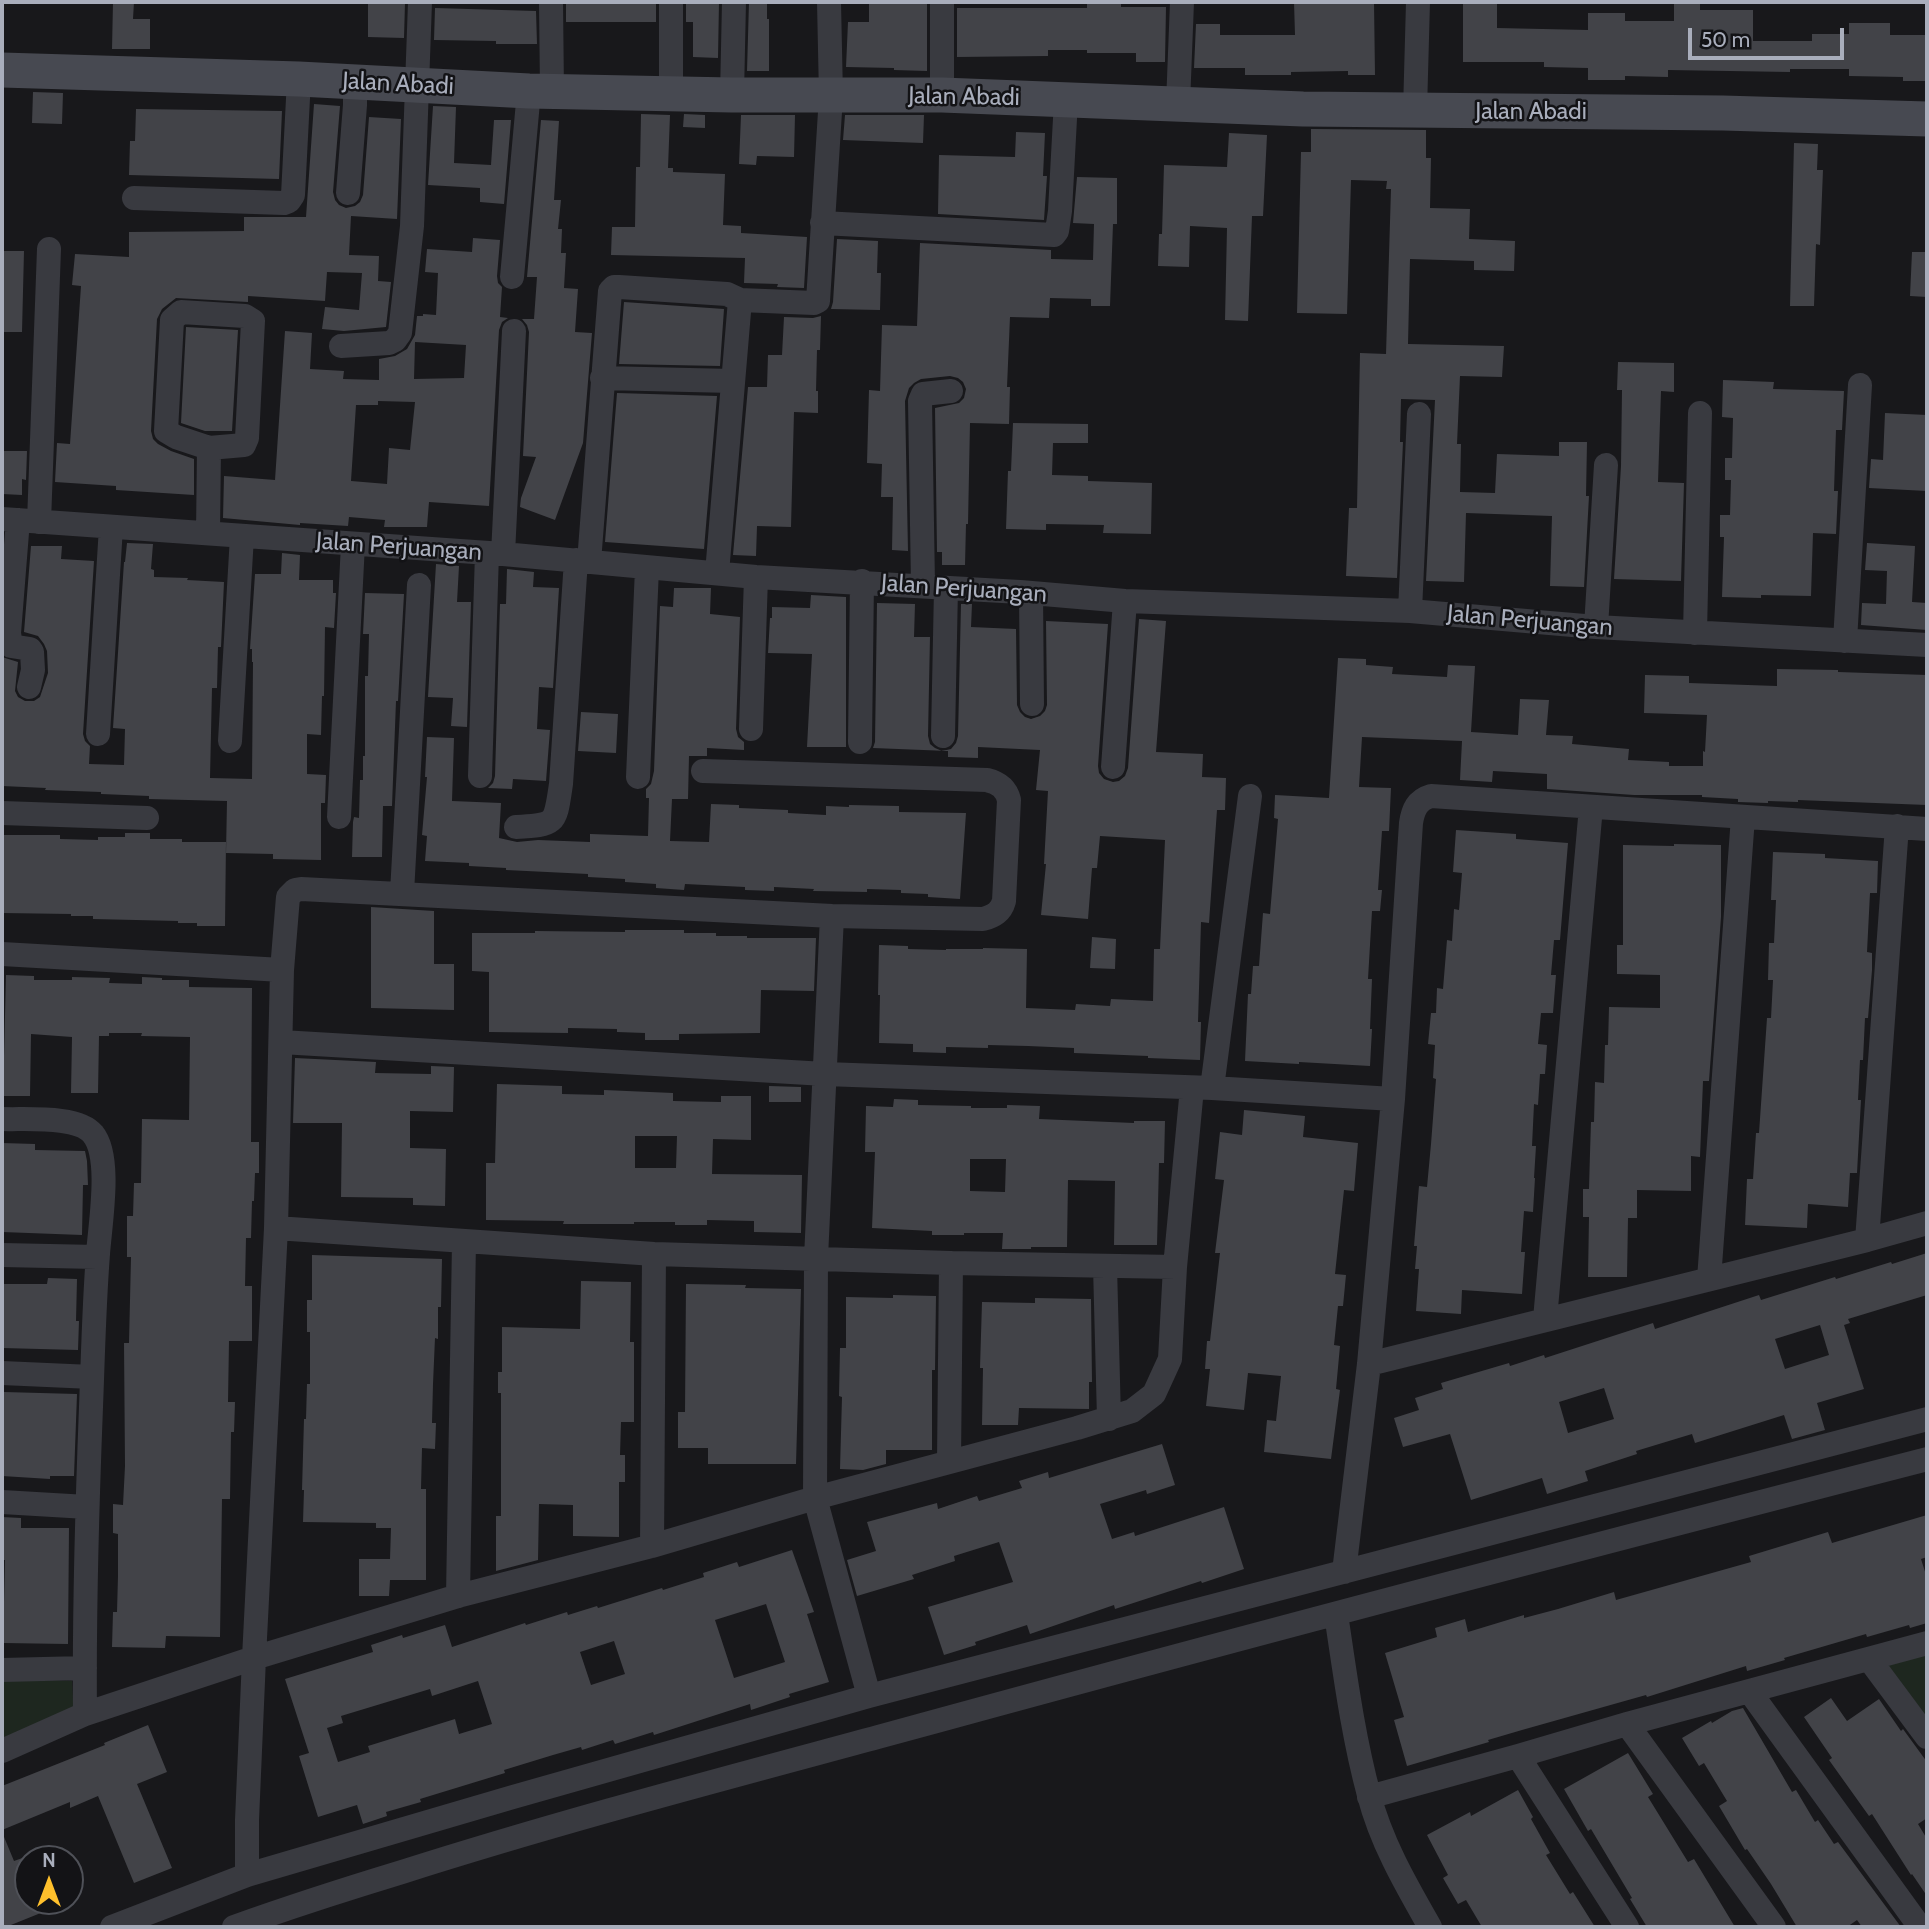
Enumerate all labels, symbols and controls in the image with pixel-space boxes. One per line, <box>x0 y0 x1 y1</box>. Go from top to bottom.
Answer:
scale bar <box>1691 14 1847 58</box>
text: 50 m <box>1701 27 1750 52</box>
street label: Jalan Abadi <box>342 67 454 101</box>
street label: Jalan Abadi <box>908 82 1020 112</box>
street label: Jalan Abadi <box>1475 98 1587 126</box>
street label: Jalan Perjuangan <box>315 527 483 567</box>
street label: Jalan Perjuangan <box>880 569 1048 609</box>
street label: Jalan Perjuangan <box>1446 599 1614 643</box>
north arrow <box>14 1845 84 1915</box>
text: N <box>42 1849 56 1872</box>

